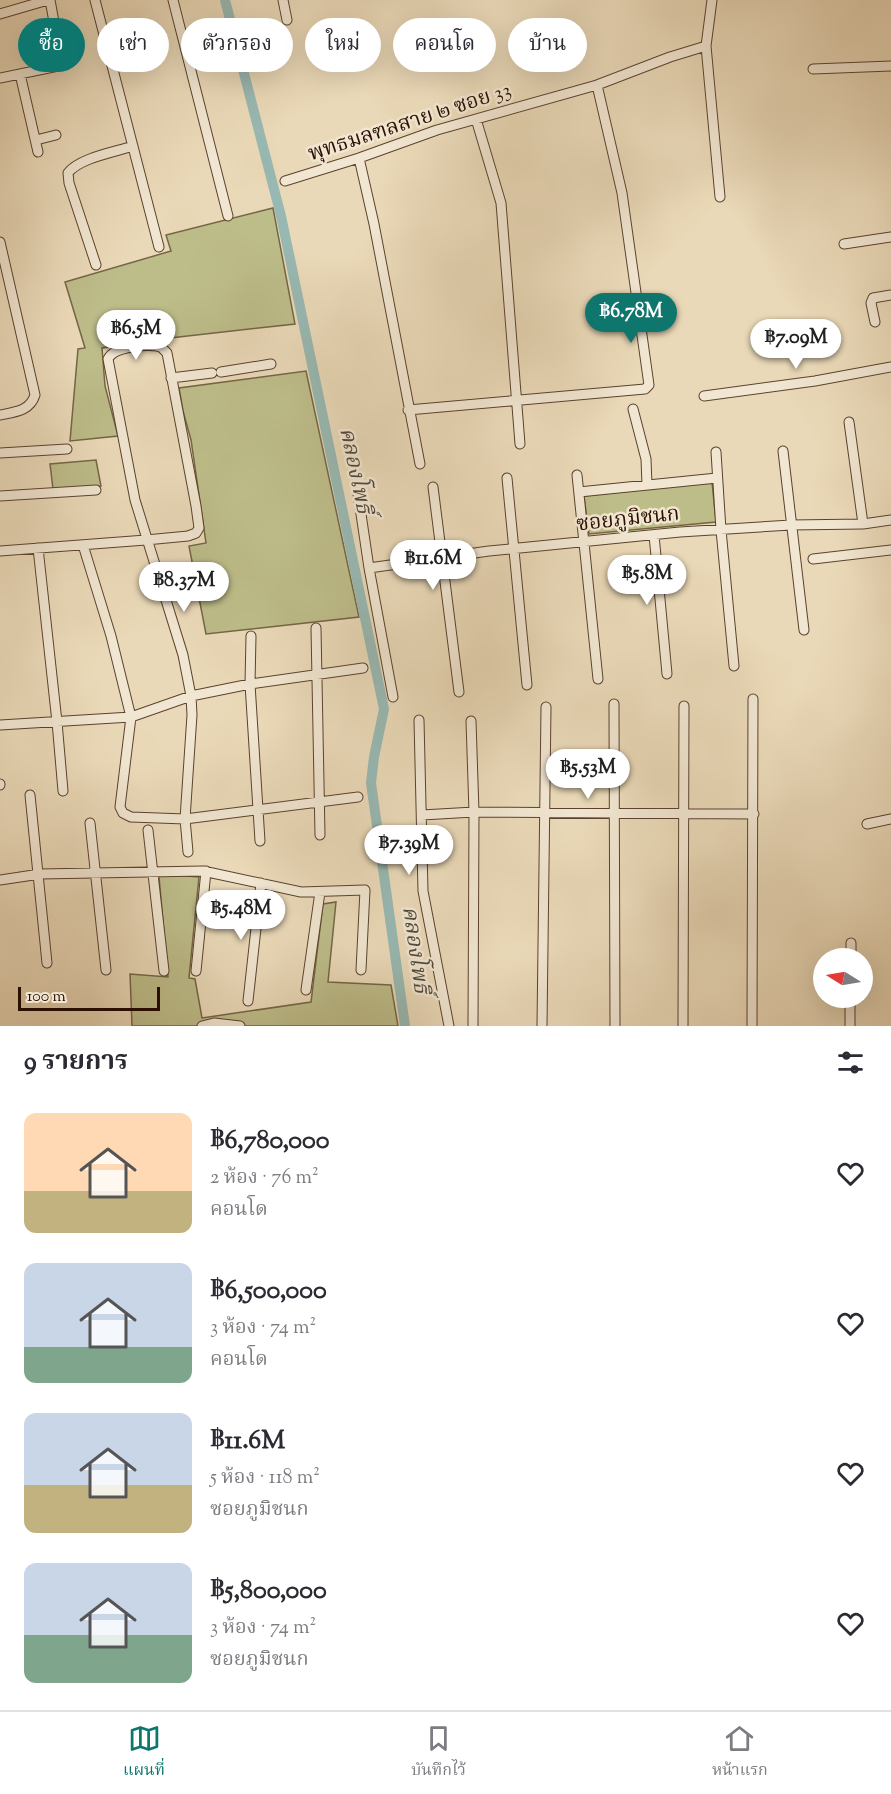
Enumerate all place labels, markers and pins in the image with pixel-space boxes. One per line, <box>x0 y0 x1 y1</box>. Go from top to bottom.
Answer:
pin: ฿6.78M <box>582 293 680 344</box>
pin: ฿6.5M <box>94 310 178 361</box>
pin: ฿7.09M <box>747 319 845 370</box>
pin: ฿11.6M <box>384 540 482 591</box>
pin: ฿5.8M <box>605 555 689 606</box>
pin: ฿8.37M <box>135 562 233 613</box>
pin: ฿5.53M <box>539 749 637 800</box>
pin: ฿7.39M <box>360 825 458 876</box>
pin: ฿5.48M <box>192 890 290 941</box>

